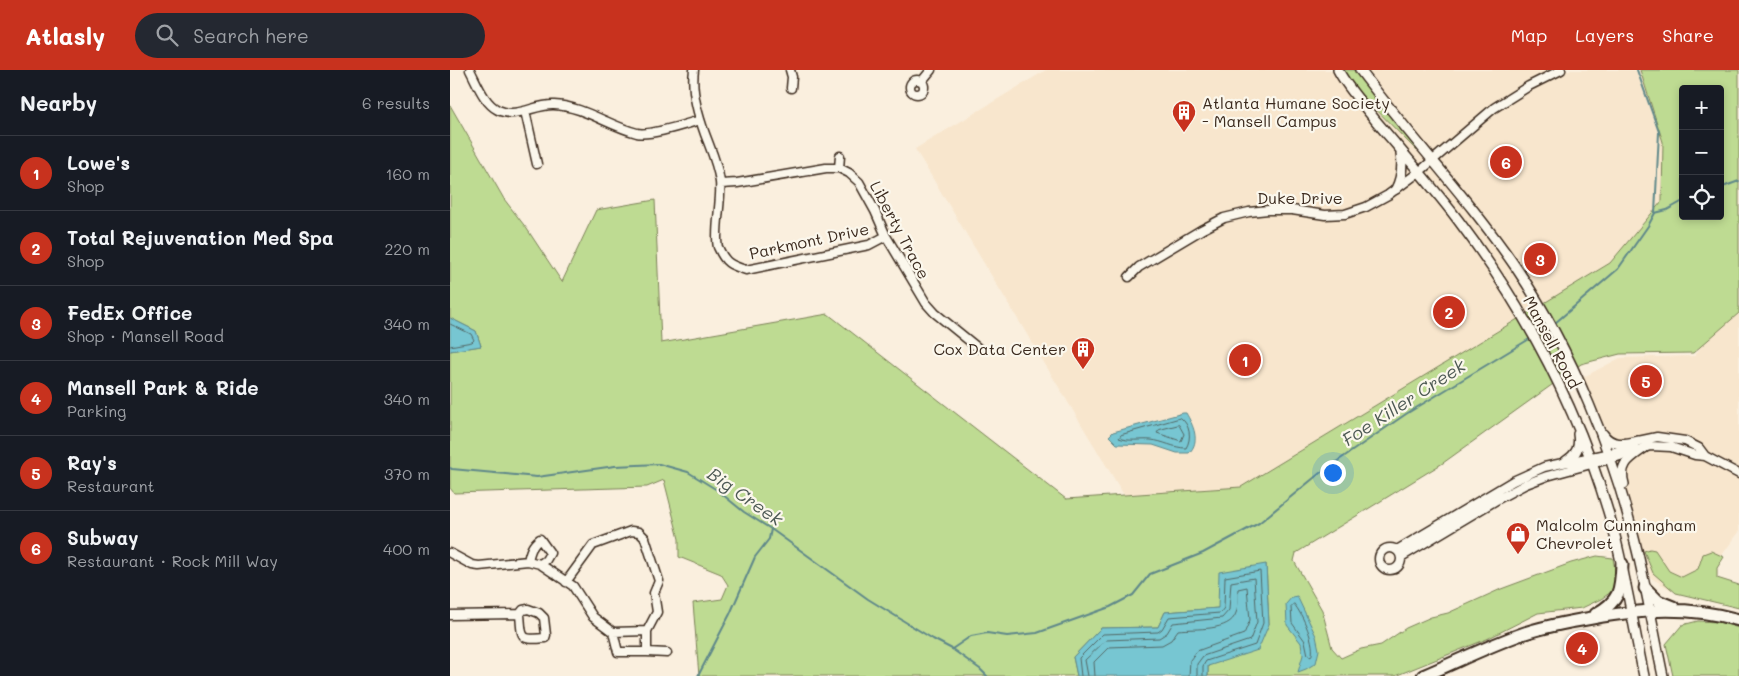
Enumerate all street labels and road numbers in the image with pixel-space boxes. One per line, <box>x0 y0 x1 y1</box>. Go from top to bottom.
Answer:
street label: Liberty Trace <box>866 177 935 282</box>
street label: Duke Drive <box>1257 187 1343 208</box>
street label: Parkmont Drive <box>747 218 871 263</box>
street label: Mansell Road <box>1519 292 1586 392</box>

